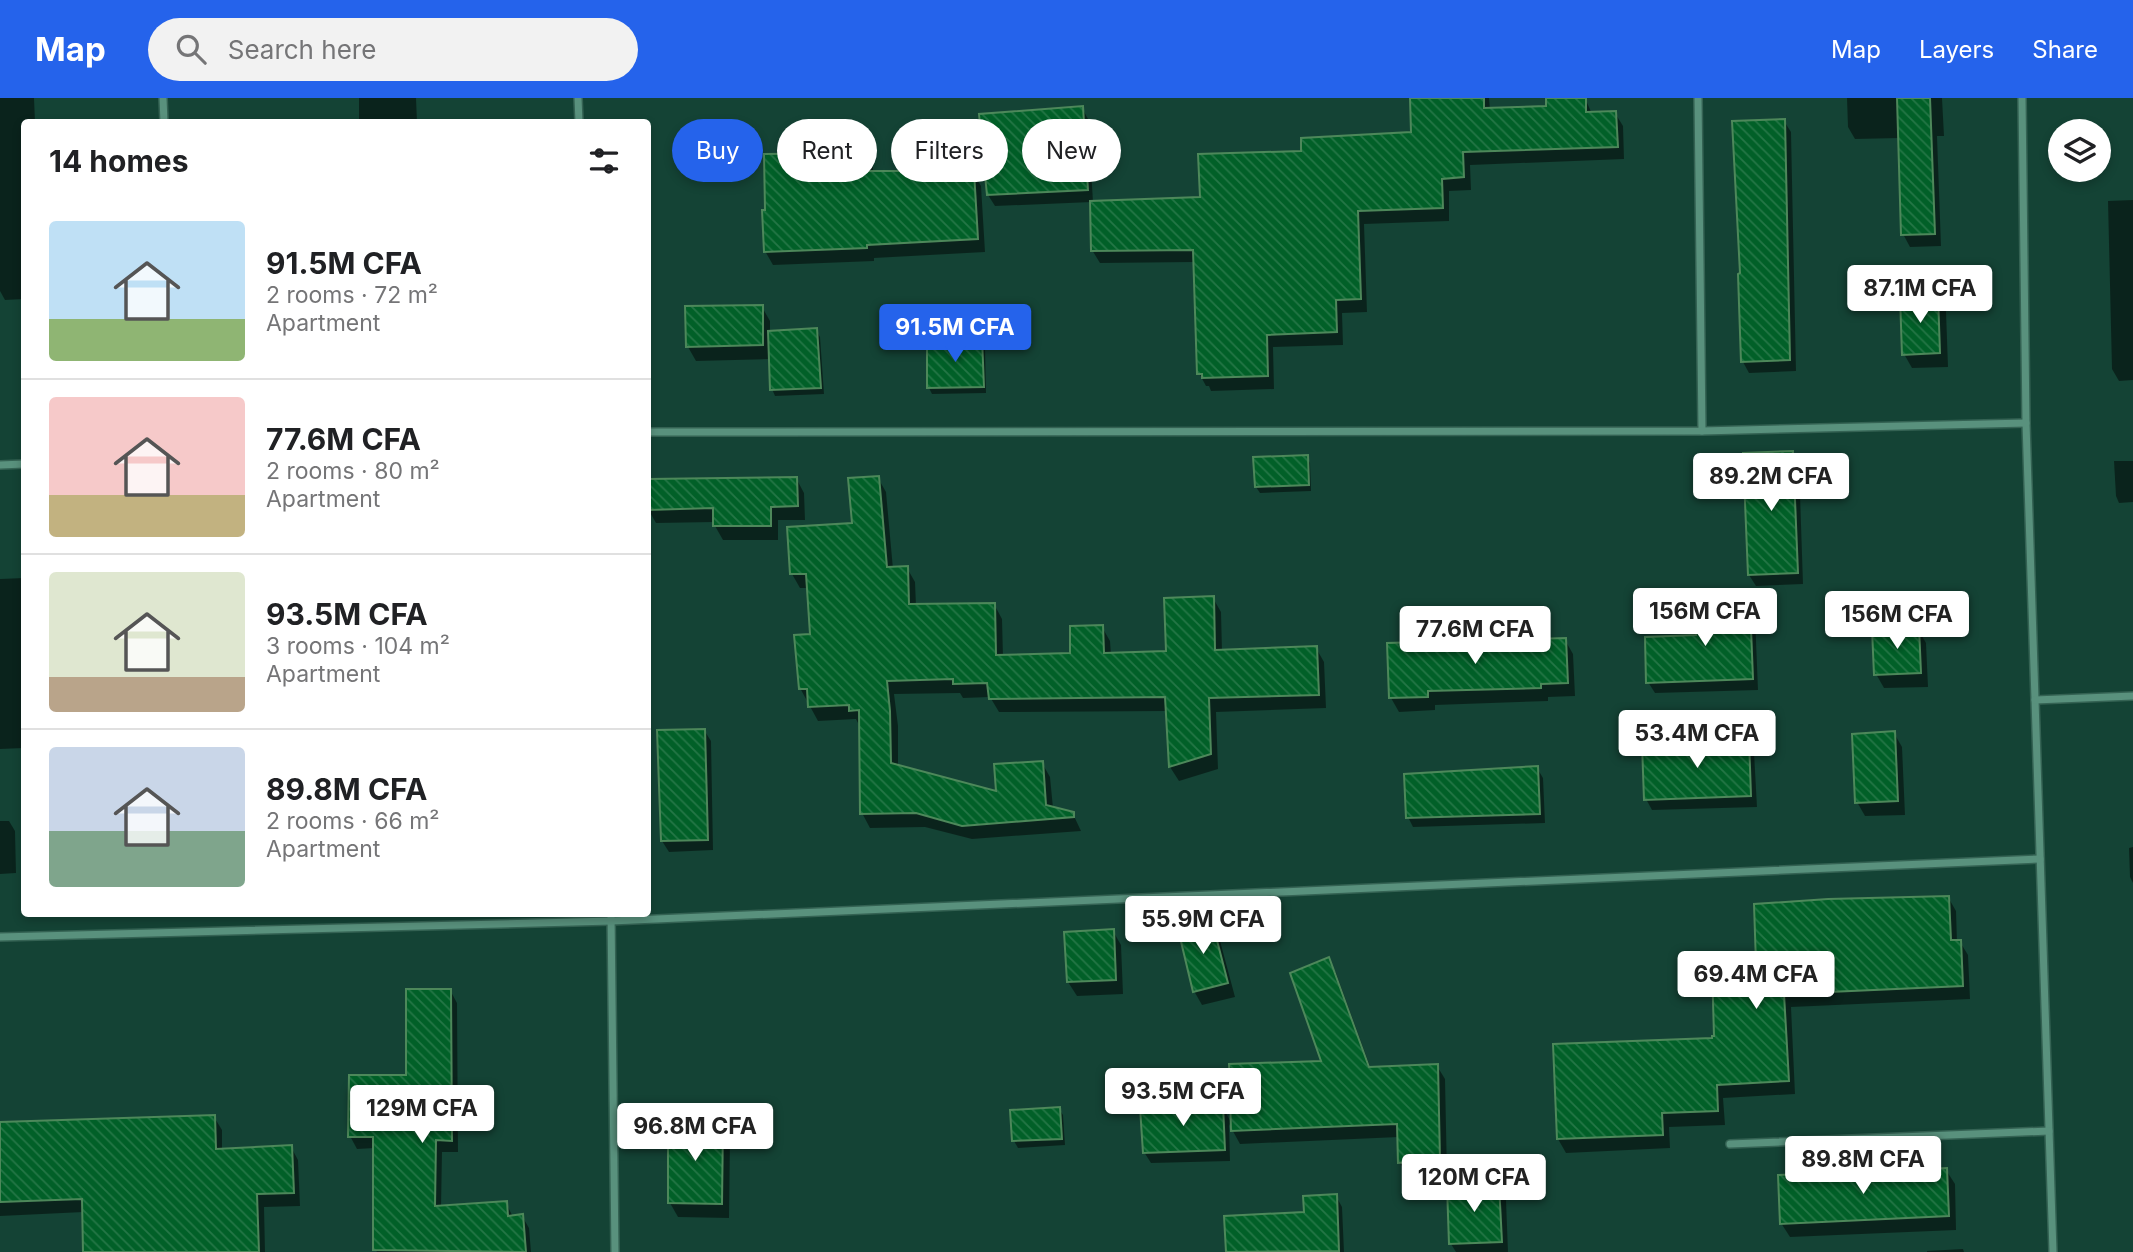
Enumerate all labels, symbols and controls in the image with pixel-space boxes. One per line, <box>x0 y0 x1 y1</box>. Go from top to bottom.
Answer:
search box <box>148 18 638 81</box>
text: Map <box>35 29 106 69</box>
icon: search <box>172 30 210 68</box>
text: Search here <box>228 34 376 65</box>
text: Map <box>1831 35 1881 64</box>
text: Layers <box>1919 35 1994 64</box>
text: Share <box>2032 35 2098 64</box>
chip: Buy <box>672 119 763 182</box>
chip: Rent <box>777 119 877 182</box>
chip: Filters <box>891 119 1008 182</box>
chip: New <box>1022 119 1121 182</box>
map controls <box>2048 119 2111 182</box>
button: layers <box>2048 119 2111 182</box>
icon: filters <box>585 142 623 180</box>
text: 14 homes <box>49 143 188 179</box>
text: 91.5M CFA <box>266 245 422 281</box>
icon: home <box>105 249 189 333</box>
pin: 87.1M CFA <box>1840 266 2000 325</box>
text: 87.1M CFA <box>1863 274 1977 302</box>
text: 2 rooms · 72 m² <box>266 281 438 309</box>
pin: 91.5M CFA <box>875 304 1035 364</box>
text: Apartment <box>266 309 380 337</box>
text: 91.5M CFA <box>895 313 1015 341</box>
text: 77.6M CFA <box>266 421 421 457</box>
icon: home <box>105 425 189 509</box>
pin: 89.2M CFA <box>1691 454 1851 513</box>
text: 2 rooms · 80 m² <box>266 457 440 485</box>
text: 89.2M CFA <box>1709 462 1833 490</box>
text: Apartment <box>266 485 380 513</box>
pin: 156M CFA <box>1633 588 1777 648</box>
pin: 156M CFA <box>1825 592 1969 651</box>
text: 93.5M CFA <box>266 596 428 632</box>
text: 156M CFA <box>1649 597 1761 625</box>
icon: home <box>105 600 189 684</box>
text: 156M CFA <box>1841 600 1953 628</box>
pin: 77.6M CFA <box>1395 606 1555 666</box>
text: 77.6M CFA <box>1416 615 1534 643</box>
text: 3 rooms · 104 m² <box>266 632 450 660</box>
text: Apartment <box>266 660 380 688</box>
pin: 53.4M CFA <box>1617 710 1777 770</box>
text: 53.4M CFA <box>1635 719 1759 747</box>
text: 89.8M CFA <box>266 771 427 807</box>
icon: home <box>105 775 189 859</box>
text: 2 rooms · 66 m² <box>266 807 440 835</box>
text: Apartment <box>266 835 380 863</box>
pin: 55.9M CFA <box>1123 896 1283 956</box>
text: 55.9M CFA <box>1141 905 1265 933</box>
pin: 69.4M CFA <box>1676 951 1836 1011</box>
text: 69.4M CFA <box>1694 960 1818 988</box>
pin: 93.5M CFA <box>1103 1068 1263 1128</box>
text: 93.5M CFA <box>1121 1077 1245 1105</box>
pin: 129M CFA <box>350 1086 494 1145</box>
text: 129M CFA <box>366 1094 478 1122</box>
pin: 96.8M CFA <box>615 1104 775 1163</box>
text: 96.8M CFA <box>633 1112 757 1140</box>
pin: 89.8M CFA <box>1783 1136 1943 1196</box>
text: 89.8M CFA <box>1801 1145 1925 1173</box>
pin: 120M CFA <box>1402 1154 1546 1214</box>
text: 120M CFA <box>1418 1163 1530 1191</box>

